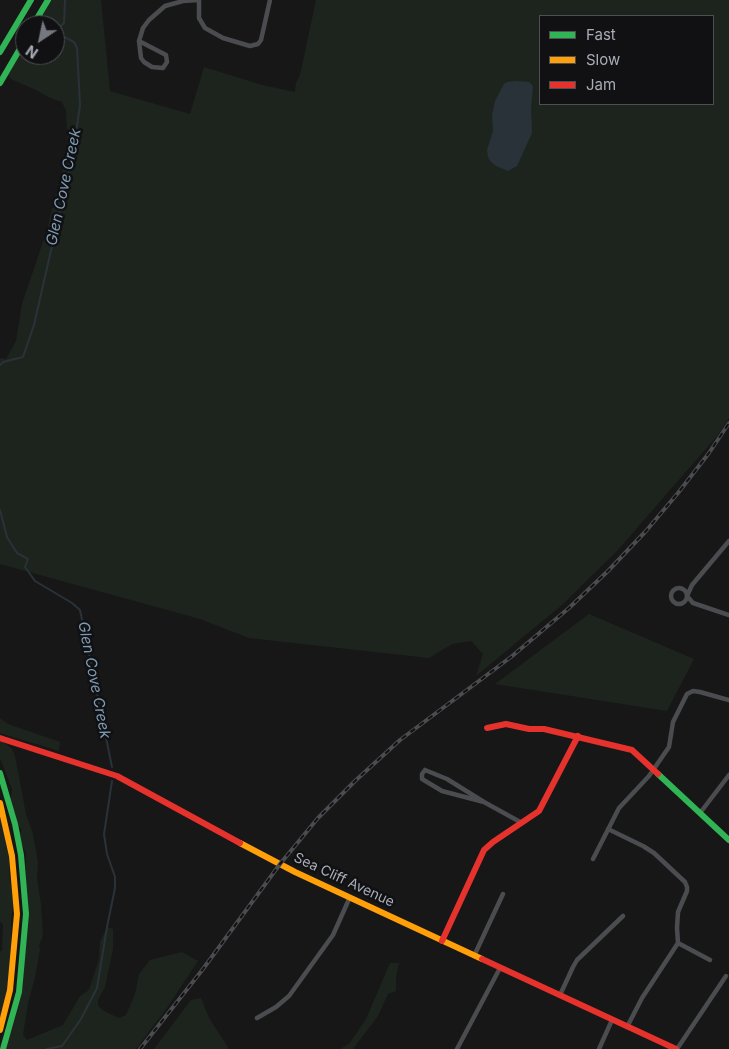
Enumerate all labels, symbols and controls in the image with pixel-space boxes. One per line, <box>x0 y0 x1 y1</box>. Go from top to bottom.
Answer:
north arrow <box>15 15 65 65</box>
legend <box>539 15 714 105</box>
text: Fast <box>586 25 616 44</box>
text: N <box>23 42 41 62</box>
text: Slow <box>586 50 620 69</box>
text: Jam <box>586 75 616 94</box>
water label: Glen Cove Creek <box>43 127 85 247</box>
water label: Glen Cove Creek <box>74 620 114 740</box>
street label: Sea Cliff Avenue <box>291 849 397 911</box>

